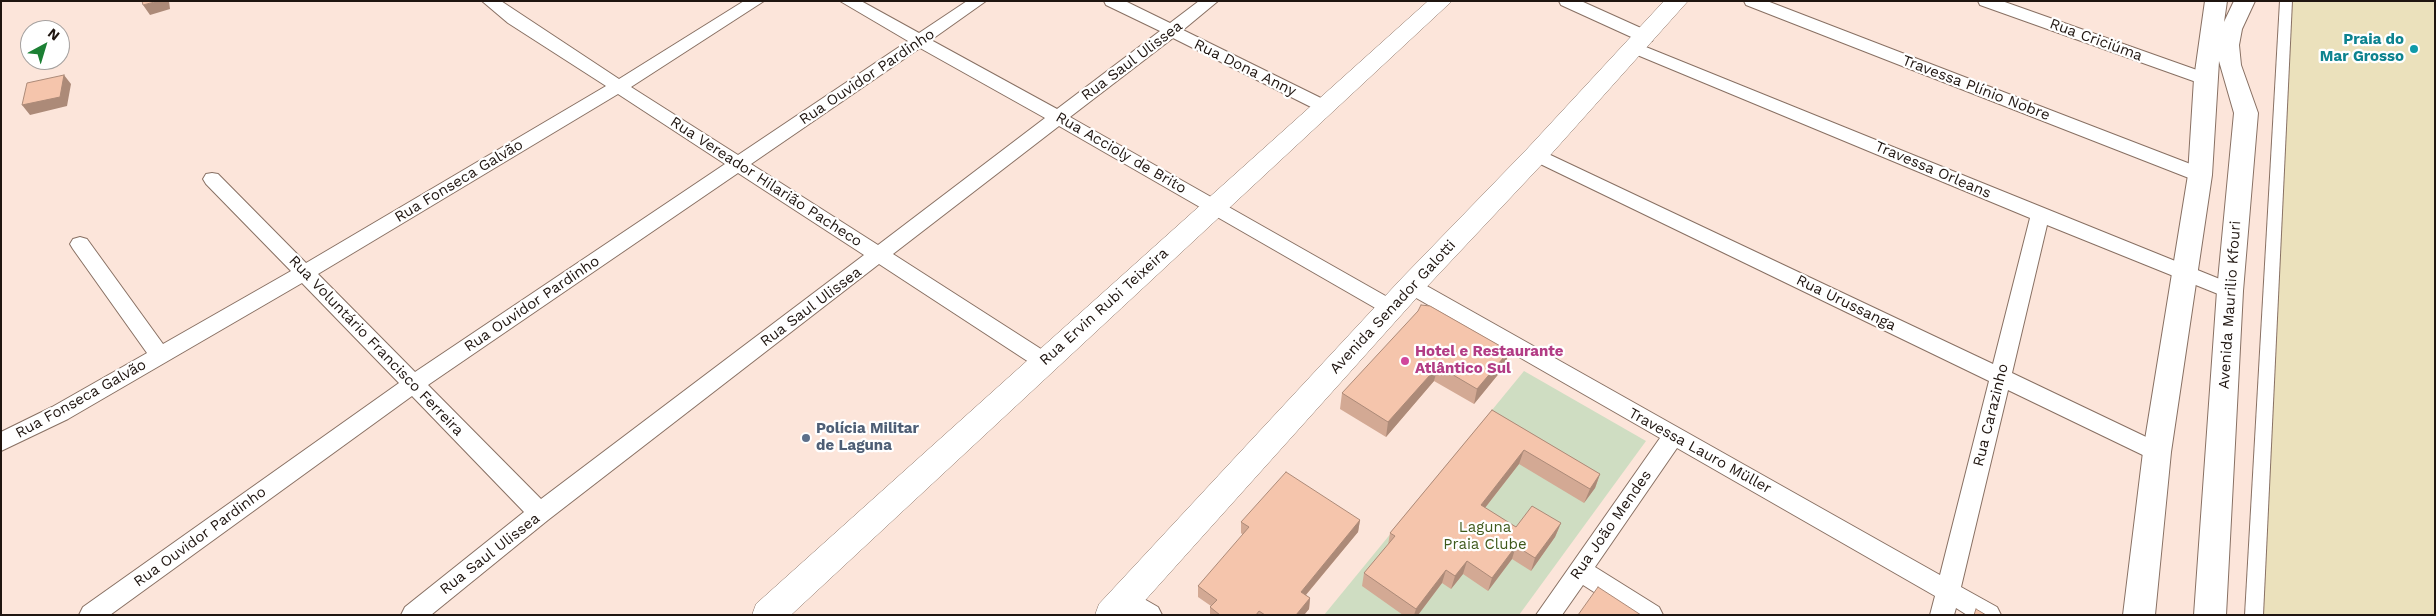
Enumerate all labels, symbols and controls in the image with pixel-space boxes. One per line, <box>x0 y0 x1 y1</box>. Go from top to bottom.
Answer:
street label: Rua Criciúma <box>2047 15 2145 65</box>
street label: Rua Saul Ulissea <box>1078 17 1186 105</box>
north arrow <box>20 20 70 70</box>
text: N <box>45 25 63 44</box>
street label: Rua Ouvidor Pardinho <box>796 25 938 129</box>
place label: Praia do Mar Grosso <box>2320 31 2404 66</box>
street label: Rua Dona Anny <box>1191 35 1299 101</box>
marker: Praia do Mar Grosso <box>2408 43 2420 55</box>
street label: Travessa Plínio Nobre <box>1899 51 2053 125</box>
street label: Rua Accioly de Brito <box>1053 108 1189 198</box>
street label: Rua Vereador Hilarião Pacheco <box>667 113 865 251</box>
street label: Rua Fonseca Galvão <box>392 136 526 226</box>
street label: Travessa Orleans <box>1872 137 1994 203</box>
street label: Avenida Maurilio Kfouri <box>2215 220 2245 390</box>
street label: Avenida Senador Galotti <box>1326 236 1460 378</box>
street label: Rua Ervin Rubi Teixeira <box>1036 244 1172 370</box>
street label: Rua Voluntário Francisco Ferreira <box>285 252 467 440</box>
street label: Rua Ouvidor Pardinho <box>461 252 603 356</box>
street label: Rua Saul Ulissea <box>757 263 865 351</box>
street label: Rua Urussanga <box>1793 271 1899 335</box>
place label: Hotel e Restaurante Atlântico Sul <box>1415 343 1564 378</box>
marker: Hotel e Restaurante Atlântico Sul <box>1399 355 1411 367</box>
street label: Rua Fonseca Galvão <box>13 356 149 442</box>
street label: Rua Carazinho <box>1970 362 2012 468</box>
street label: Travessa Lauro Müller <box>1625 404 1775 498</box>
place label: Polícia Militar de Laguna <box>816 420 919 455</box>
marker: Polícia Militar de Laguna <box>800 432 812 444</box>
street label: Rua João Mendes <box>1567 467 1655 583</box>
street label: Rua Ouvidor Pardinho <box>130 483 270 591</box>
street label: Rua Saul Ulissea <box>437 509 543 599</box>
park label: Laguna Praia Clube <box>1443 519 1527 554</box>

